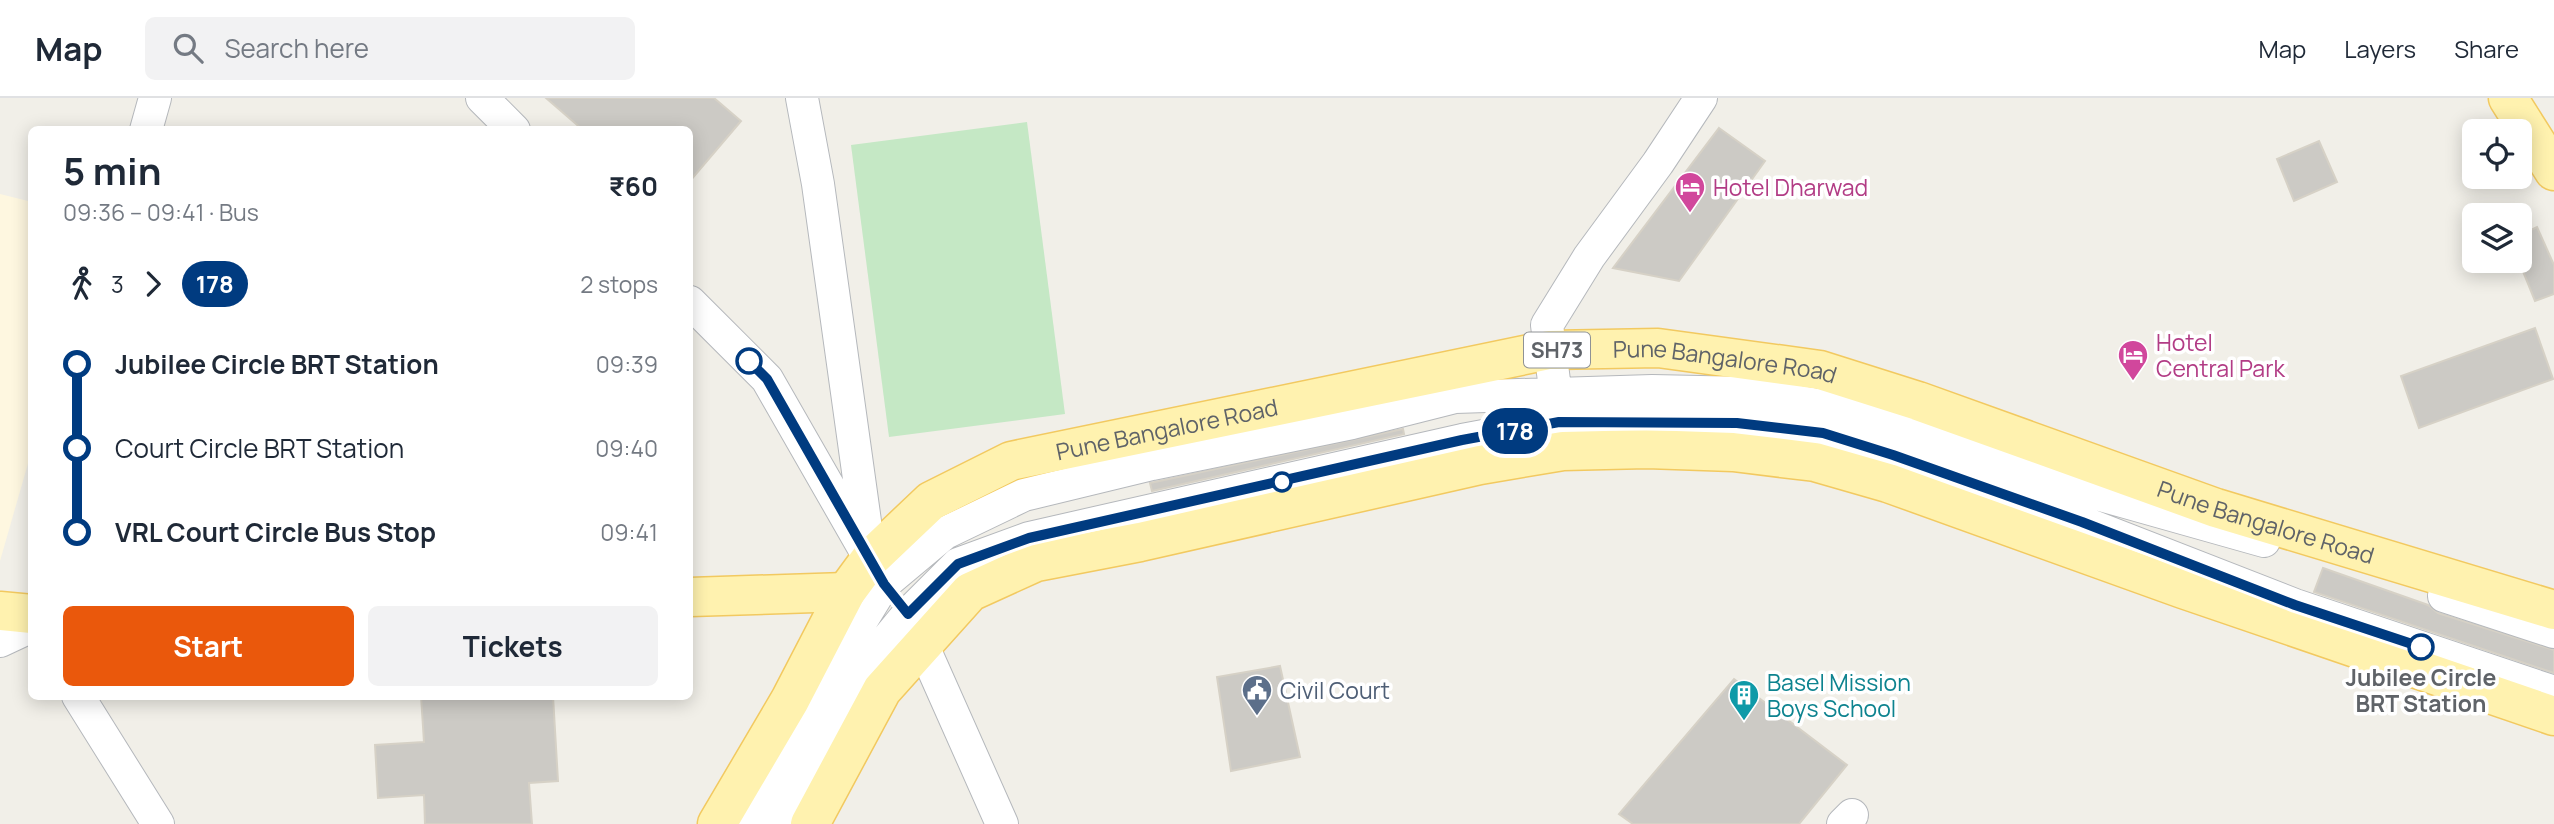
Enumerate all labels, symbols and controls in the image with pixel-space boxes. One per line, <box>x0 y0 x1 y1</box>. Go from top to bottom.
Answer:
search box <box>145 17 635 80</box>
text: Map <box>35 26 103 71</box>
icon: search <box>169 29 207 67</box>
text: Search here <box>225 30 369 66</box>
text: Map <box>2259 32 2306 65</box>
text: Layers <box>2344 32 2416 65</box>
text: Share <box>2454 32 2519 65</box>
map controls <box>2462 119 2532 273</box>
button: locate <box>2462 119 2532 189</box>
text: 5 min <box>63 144 161 196</box>
text: ₹60 <box>609 168 658 204</box>
hotel icon: Hotel Dharwad <box>1673 170 1707 214</box>
place label: Hotel Dharwad <box>1713 171 1868 203</box>
text: 09:36 – 09:41 · Bus <box>63 196 259 228</box>
button: layers <box>2462 203 2532 273</box>
icon: walk <box>63 265 101 303</box>
icon: forward <box>134 265 172 303</box>
text: 178 <box>196 267 234 300</box>
text: 3 <box>111 268 124 300</box>
text: 2 stops <box>580 268 658 300</box>
place label: Hotel Central Park <box>2156 326 2285 384</box>
road number: SH73 <box>1524 332 1590 368</box>
street label: Pune Bangalore Road <box>1612 332 1841 390</box>
hotel icon: Hotel Central Park <box>2116 338 2150 382</box>
text: Jubilee Circle BRT Station <box>115 346 439 382</box>
text: 09:39 <box>596 348 658 380</box>
unlabelled marker <box>736 348 762 374</box>
street label: Pune Bangalore Road <box>1053 390 1281 467</box>
line badge: 178 <box>1475 408 1555 454</box>
text: 178 <box>1496 414 1534 447</box>
text: Court Circle BRT Station <box>115 430 404 466</box>
text: 09:40 <box>595 432 658 464</box>
unlabelled marker <box>1272 472 1292 492</box>
street label: Pune Bangalore Road <box>2153 472 2378 571</box>
text: VRL Court Circle Bus Stop <box>115 514 436 550</box>
text: 09:41 <box>600 516 658 548</box>
button: Start <box>63 606 354 686</box>
button: Tickets <box>368 606 658 686</box>
marker: Jubilee Circle BRT Station <box>2408 634 2434 660</box>
place label: Jubilee Circle BRT Station <box>2346 661 2497 719</box>
place label: Basel Mission Boys School <box>1767 666 1911 724</box>
public building icon: Civil Court <box>1240 673 1274 717</box>
place label: Civil Court <box>1280 674 1390 706</box>
building icon: Basel Mission Boys School <box>1727 678 1761 722</box>

